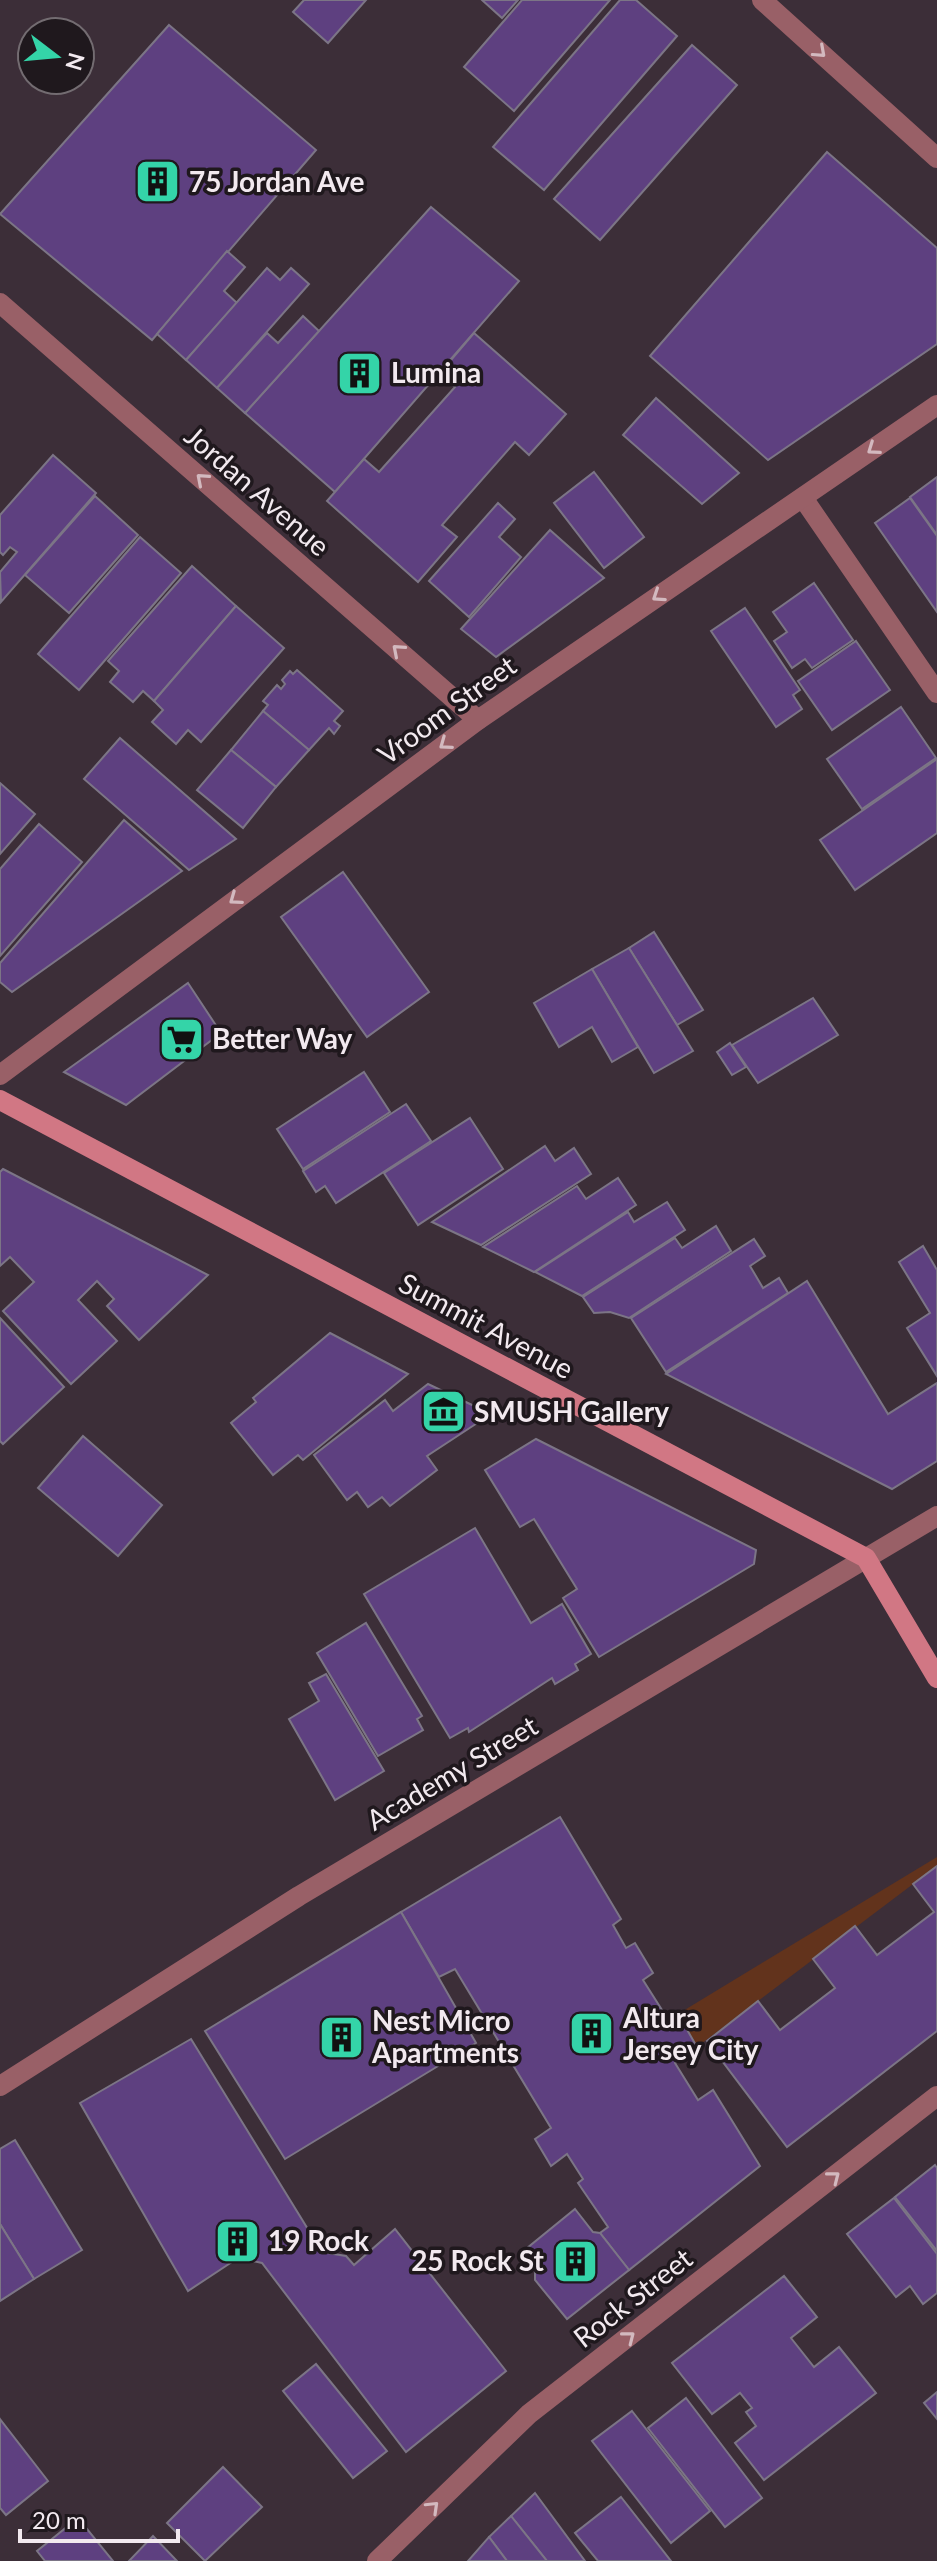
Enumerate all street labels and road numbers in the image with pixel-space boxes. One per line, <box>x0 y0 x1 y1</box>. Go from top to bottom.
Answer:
street label: Jordan Avenue <box>178 418 337 562</box>
street label: Vroom Street <box>371 648 522 771</box>
street label: Summit Avenue <box>394 1265 579 1385</box>
street label: Academy Street <box>360 1708 543 1837</box>
street label: Rock Street <box>566 2240 698 2354</box>

